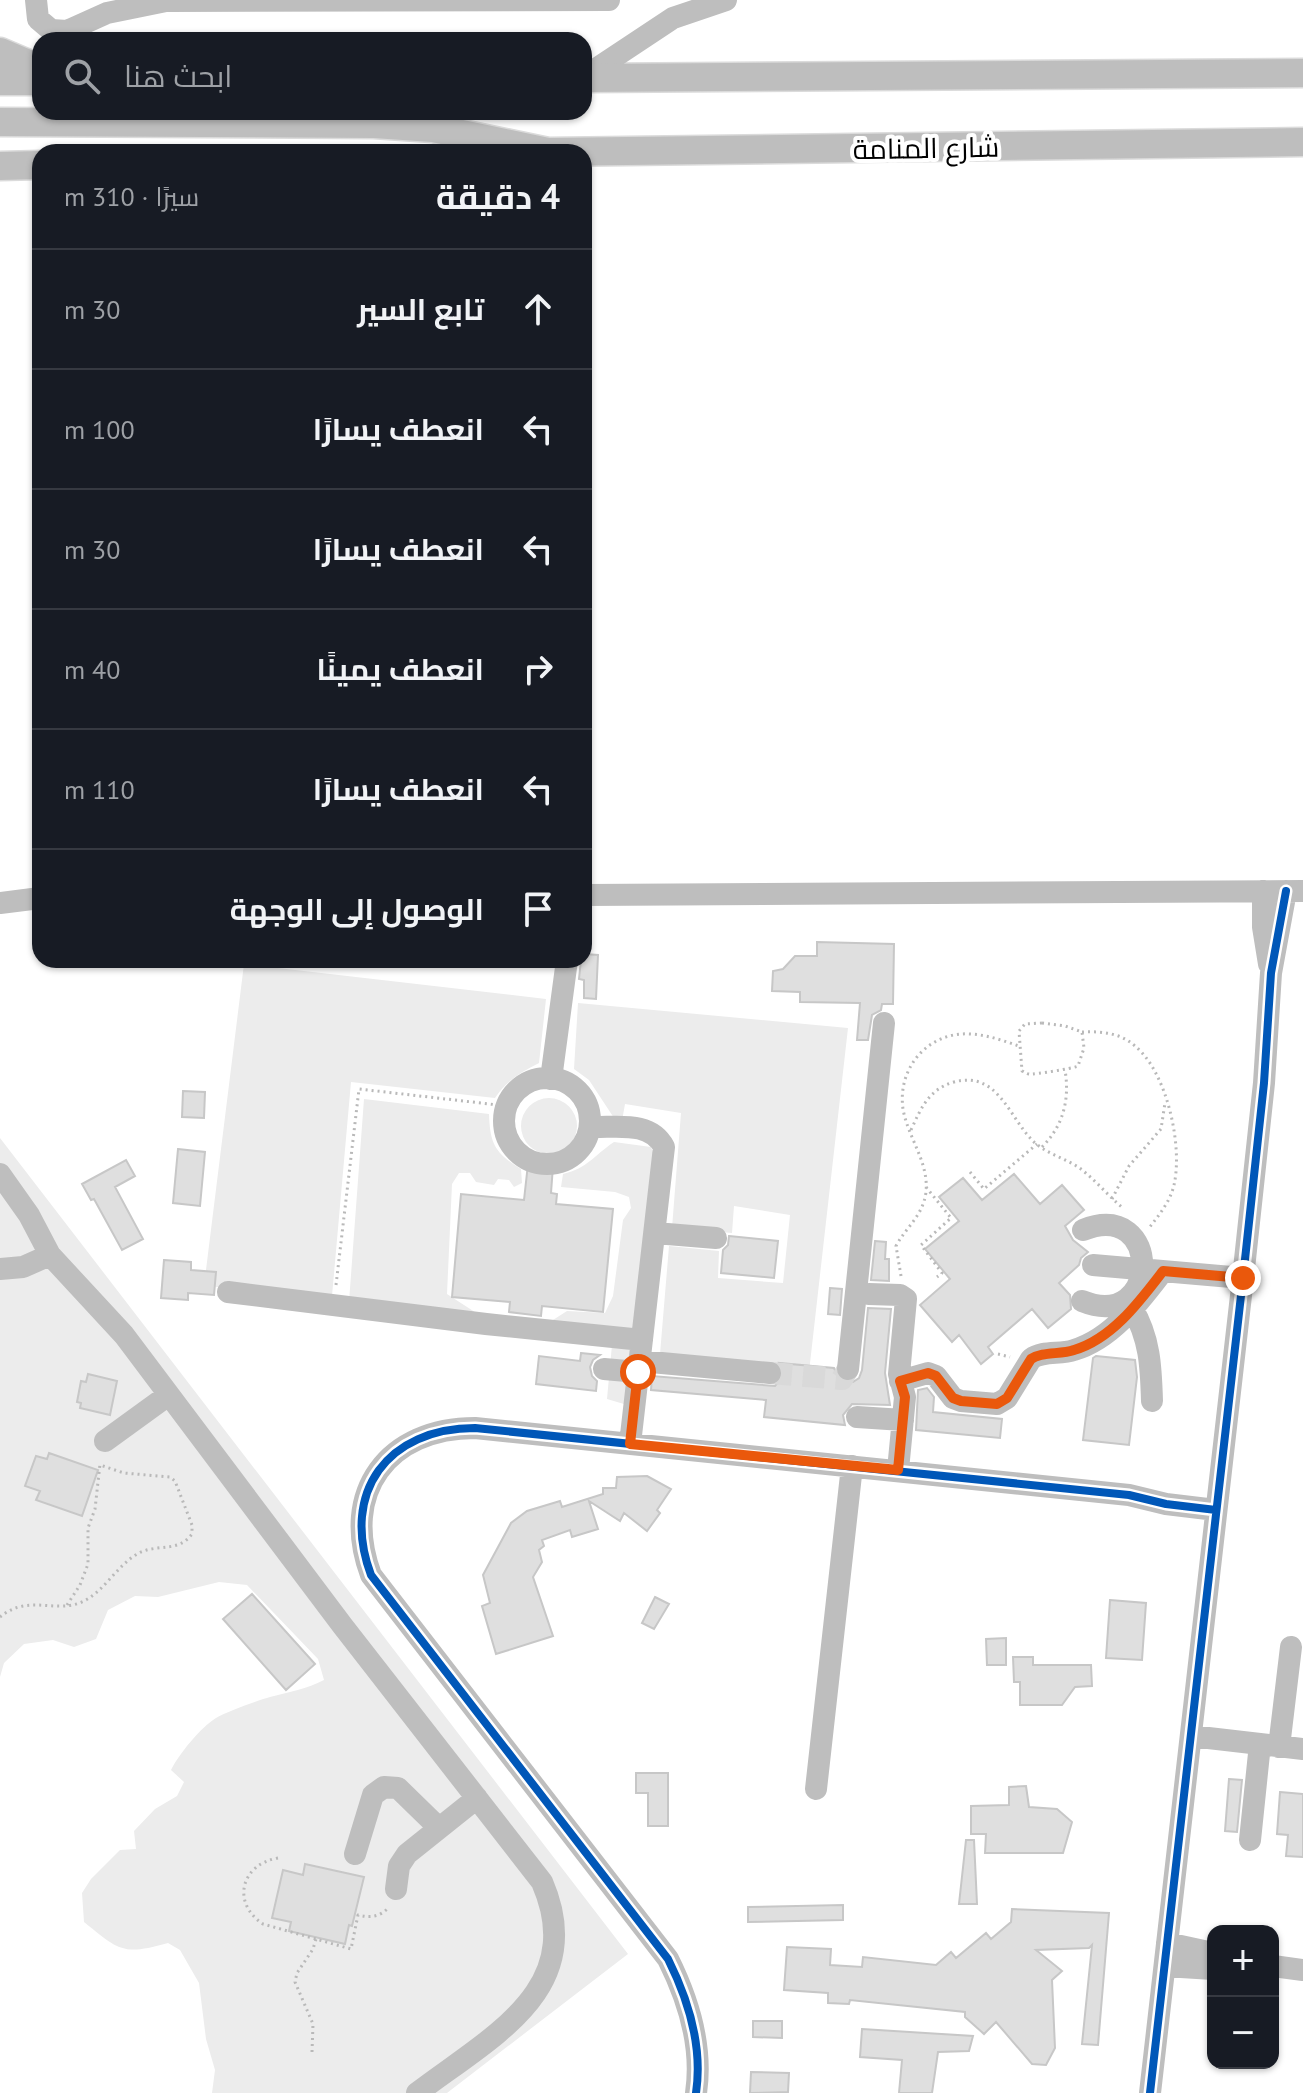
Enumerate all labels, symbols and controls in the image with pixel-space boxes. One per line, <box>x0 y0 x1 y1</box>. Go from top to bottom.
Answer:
search box <box>32 32 592 120</box>
icon: search <box>60 54 104 98</box>
text: ابحث هنا <box>124 56 232 95</box>
street label: شارع المنامة <box>852 128 1000 168</box>
text: 4 دقيقة <box>436 174 560 218</box>
text: سيرًا · 310 m <box>64 180 199 213</box>
icon: ahead <box>516 287 560 331</box>
text: تابع السير <box>357 289 484 328</box>
text: 30 m <box>64 293 120 326</box>
icon: left <box>516 407 560 451</box>
text: انعطف يسارًا <box>313 409 484 448</box>
text: 100 m <box>64 413 135 446</box>
icon: left <box>516 527 560 571</box>
text: انعطف يسارًا <box>313 529 484 568</box>
text: 30 m <box>64 533 120 566</box>
icon: right <box>516 647 560 691</box>
text: انعطف يمينًا <box>316 649 484 688</box>
text: 40 m <box>64 653 120 686</box>
icon: left <box>516 767 560 811</box>
text: انعطف يسارًا <box>313 769 484 808</box>
text: 110 m <box>64 773 135 806</box>
icon: arrive <box>516 887 560 931</box>
text: الوصول إلى الوجهة <box>230 889 484 928</box>
route end <box>1225 1260 1261 1296</box>
route start <box>620 1354 656 1390</box>
map controls <box>1207 1925 1279 2069</box>
button: + <box>1207 1925 1279 1997</box>
button: − <box>1207 1997 1279 2069</box>

